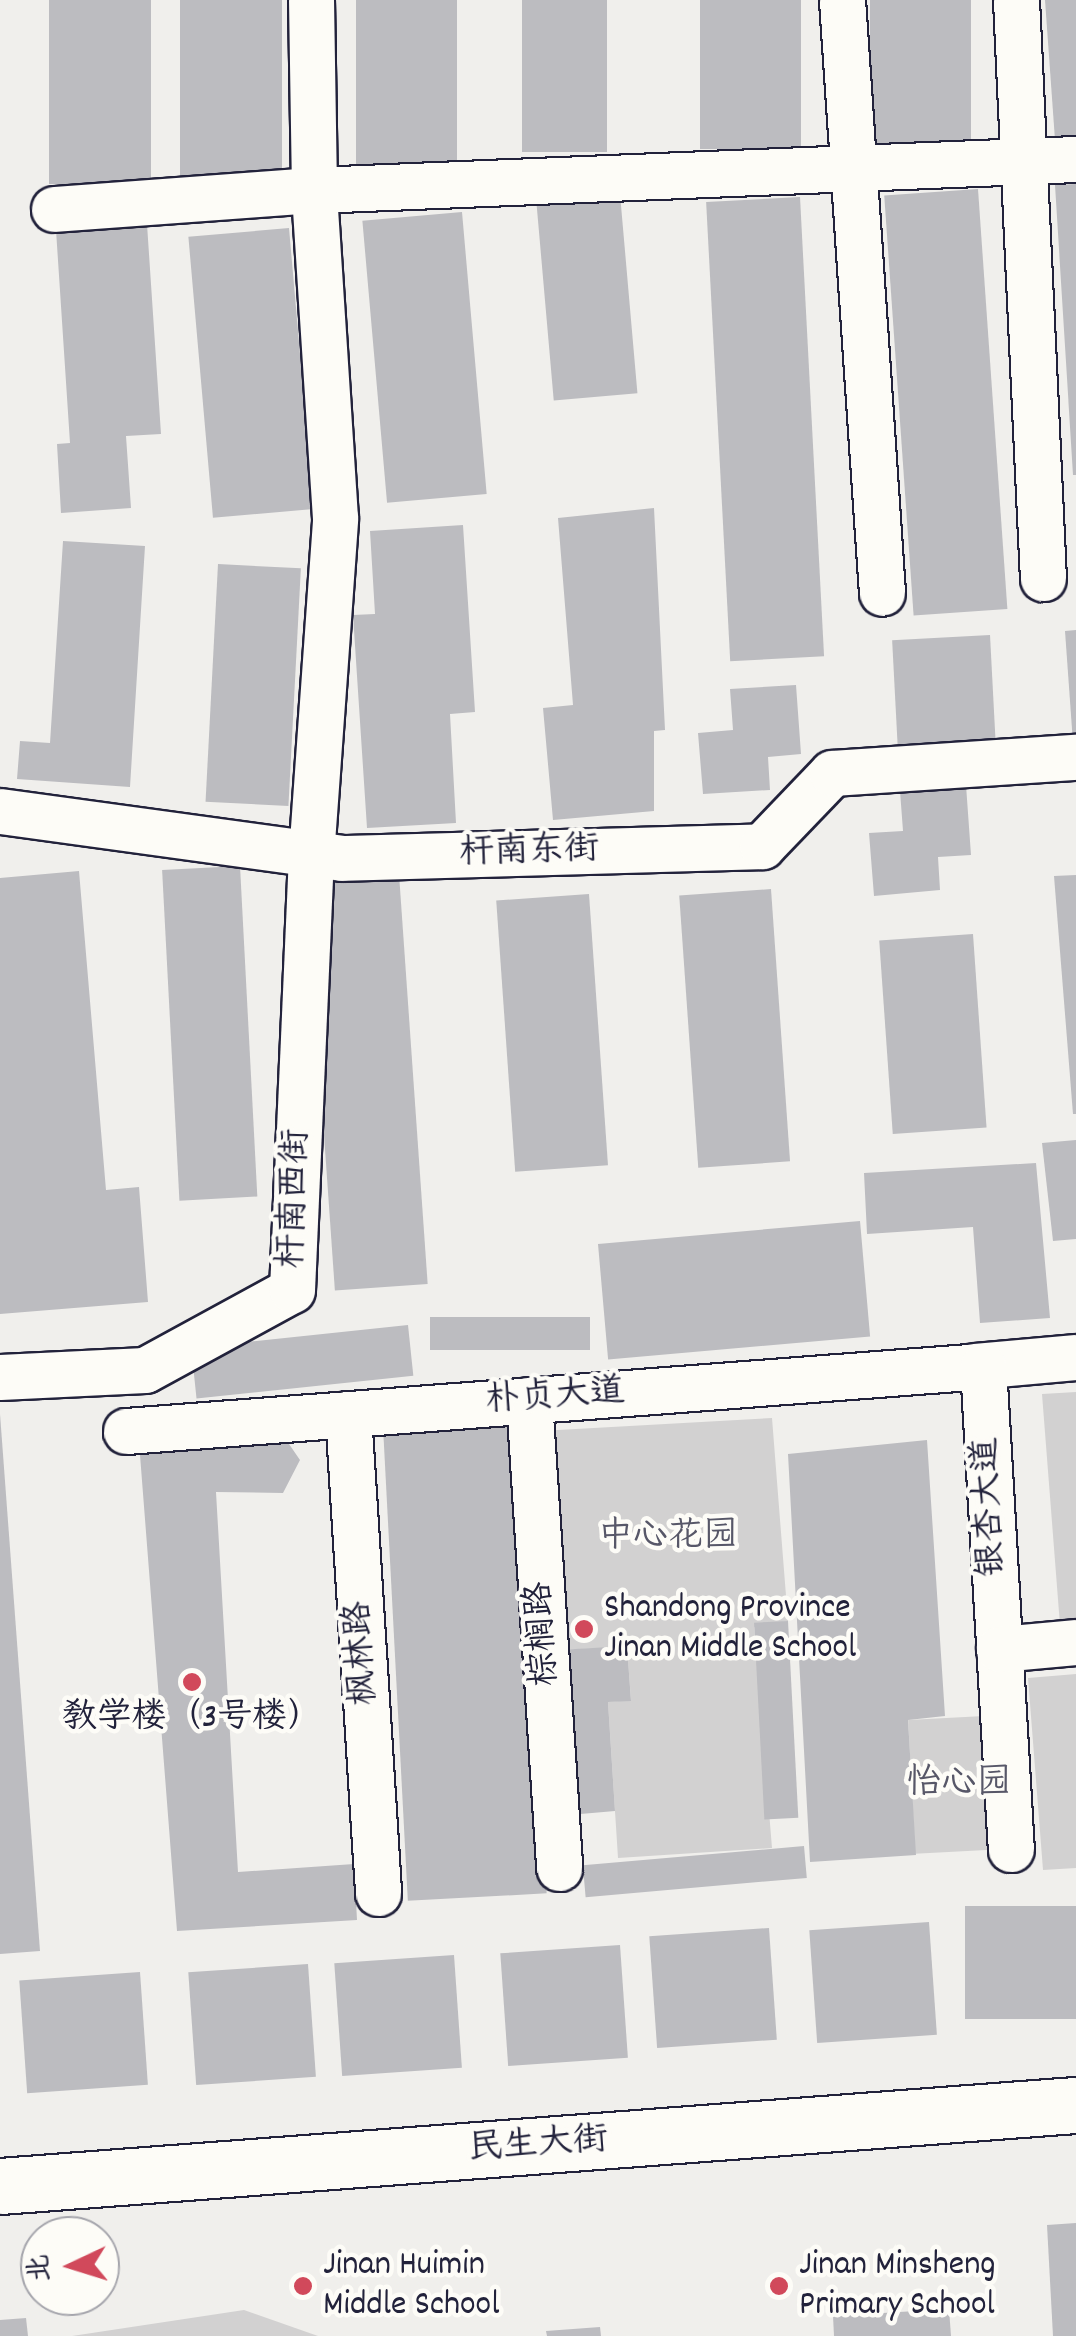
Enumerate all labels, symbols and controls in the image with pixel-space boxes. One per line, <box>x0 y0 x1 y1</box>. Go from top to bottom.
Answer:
street label: 杆南东街 <box>458 830 600 876</box>
street label: 杆南西街 <box>273 1128 319 1270</box>
street label: 朴贞大道 <box>484 1372 626 1424</box>
street label: 银杏大道 <box>966 1436 1016 1578</box>
park label: 中心花园 <box>598 1517 738 1559</box>
street label: 棕榈路 <box>519 1580 569 1688</box>
place label: Shandong Province Jinan Middle School <box>604 1588 856 1670</box>
street label: 枫林路 <box>338 1599 388 1707</box>
marker: Shandong Province Jinan Middle School <box>573 1618 595 1640</box>
marker: 教学楼（3号楼） <box>181 1671 203 1693</box>
place label: 教学楼（3号楼） <box>62 1698 322 1740</box>
park label: 怡心园 <box>907 1764 1011 1806</box>
street label: 民生大街 <box>467 2120 609 2172</box>
north arrow <box>20 2216 120 2316</box>
place label: Jinan Huimin Middle School <box>323 2245 500 2327</box>
place label: Jinan Minsheng Primary School <box>799 2245 996 2327</box>
text: 北 <box>21 2253 63 2283</box>
marker: Jinan Huimin Middle School <box>292 2275 314 2297</box>
marker: Jinan Minsheng Primary School <box>768 2275 790 2297</box>

